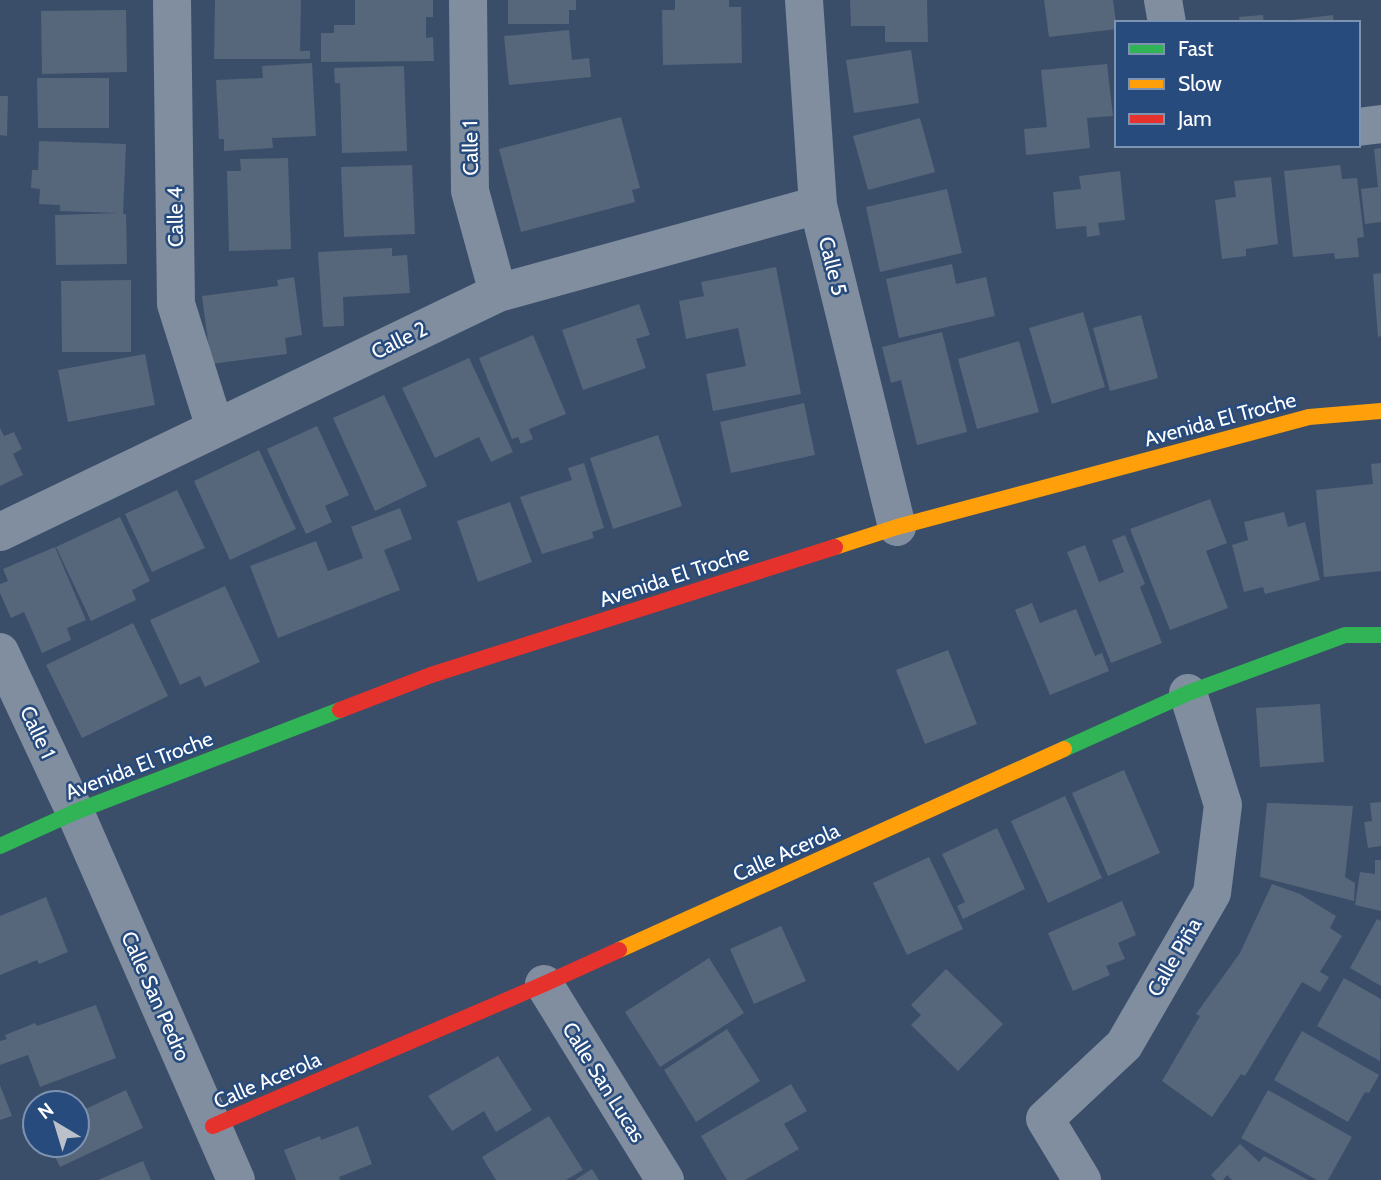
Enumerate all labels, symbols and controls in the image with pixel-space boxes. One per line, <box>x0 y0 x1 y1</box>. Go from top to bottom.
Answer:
legend <box>1115 21 1360 147</box>
text: Fast <box>1178 36 1214 61</box>
text: Slow <box>1178 71 1222 96</box>
text: Jam <box>1177 106 1212 131</box>
street label: Calle 1 <box>457 120 483 176</box>
street label: Calle 4 <box>162 187 188 247</box>
street label: Calle 5 <box>814 234 852 298</box>
street label: Calle 2 <box>367 316 431 364</box>
street label: Avenida El Troche <box>1141 387 1299 451</box>
street label: Avenida El Troche <box>596 540 752 612</box>
street label: Calle 1 <box>15 702 61 762</box>
street label: Avenida El Troche <box>62 725 217 805</box>
street label: Calle Acerola <box>729 817 843 887</box>
street label: Calle Piña <box>1142 913 1206 1001</box>
street label: Calle San Pedro <box>116 927 196 1065</box>
street label: Calle San Lucas <box>557 1017 651 1147</box>
street label: Calle Acerola <box>210 1046 324 1114</box>
north arrow <box>21 1089 91 1159</box>
text: N <box>33 1098 58 1124</box>

